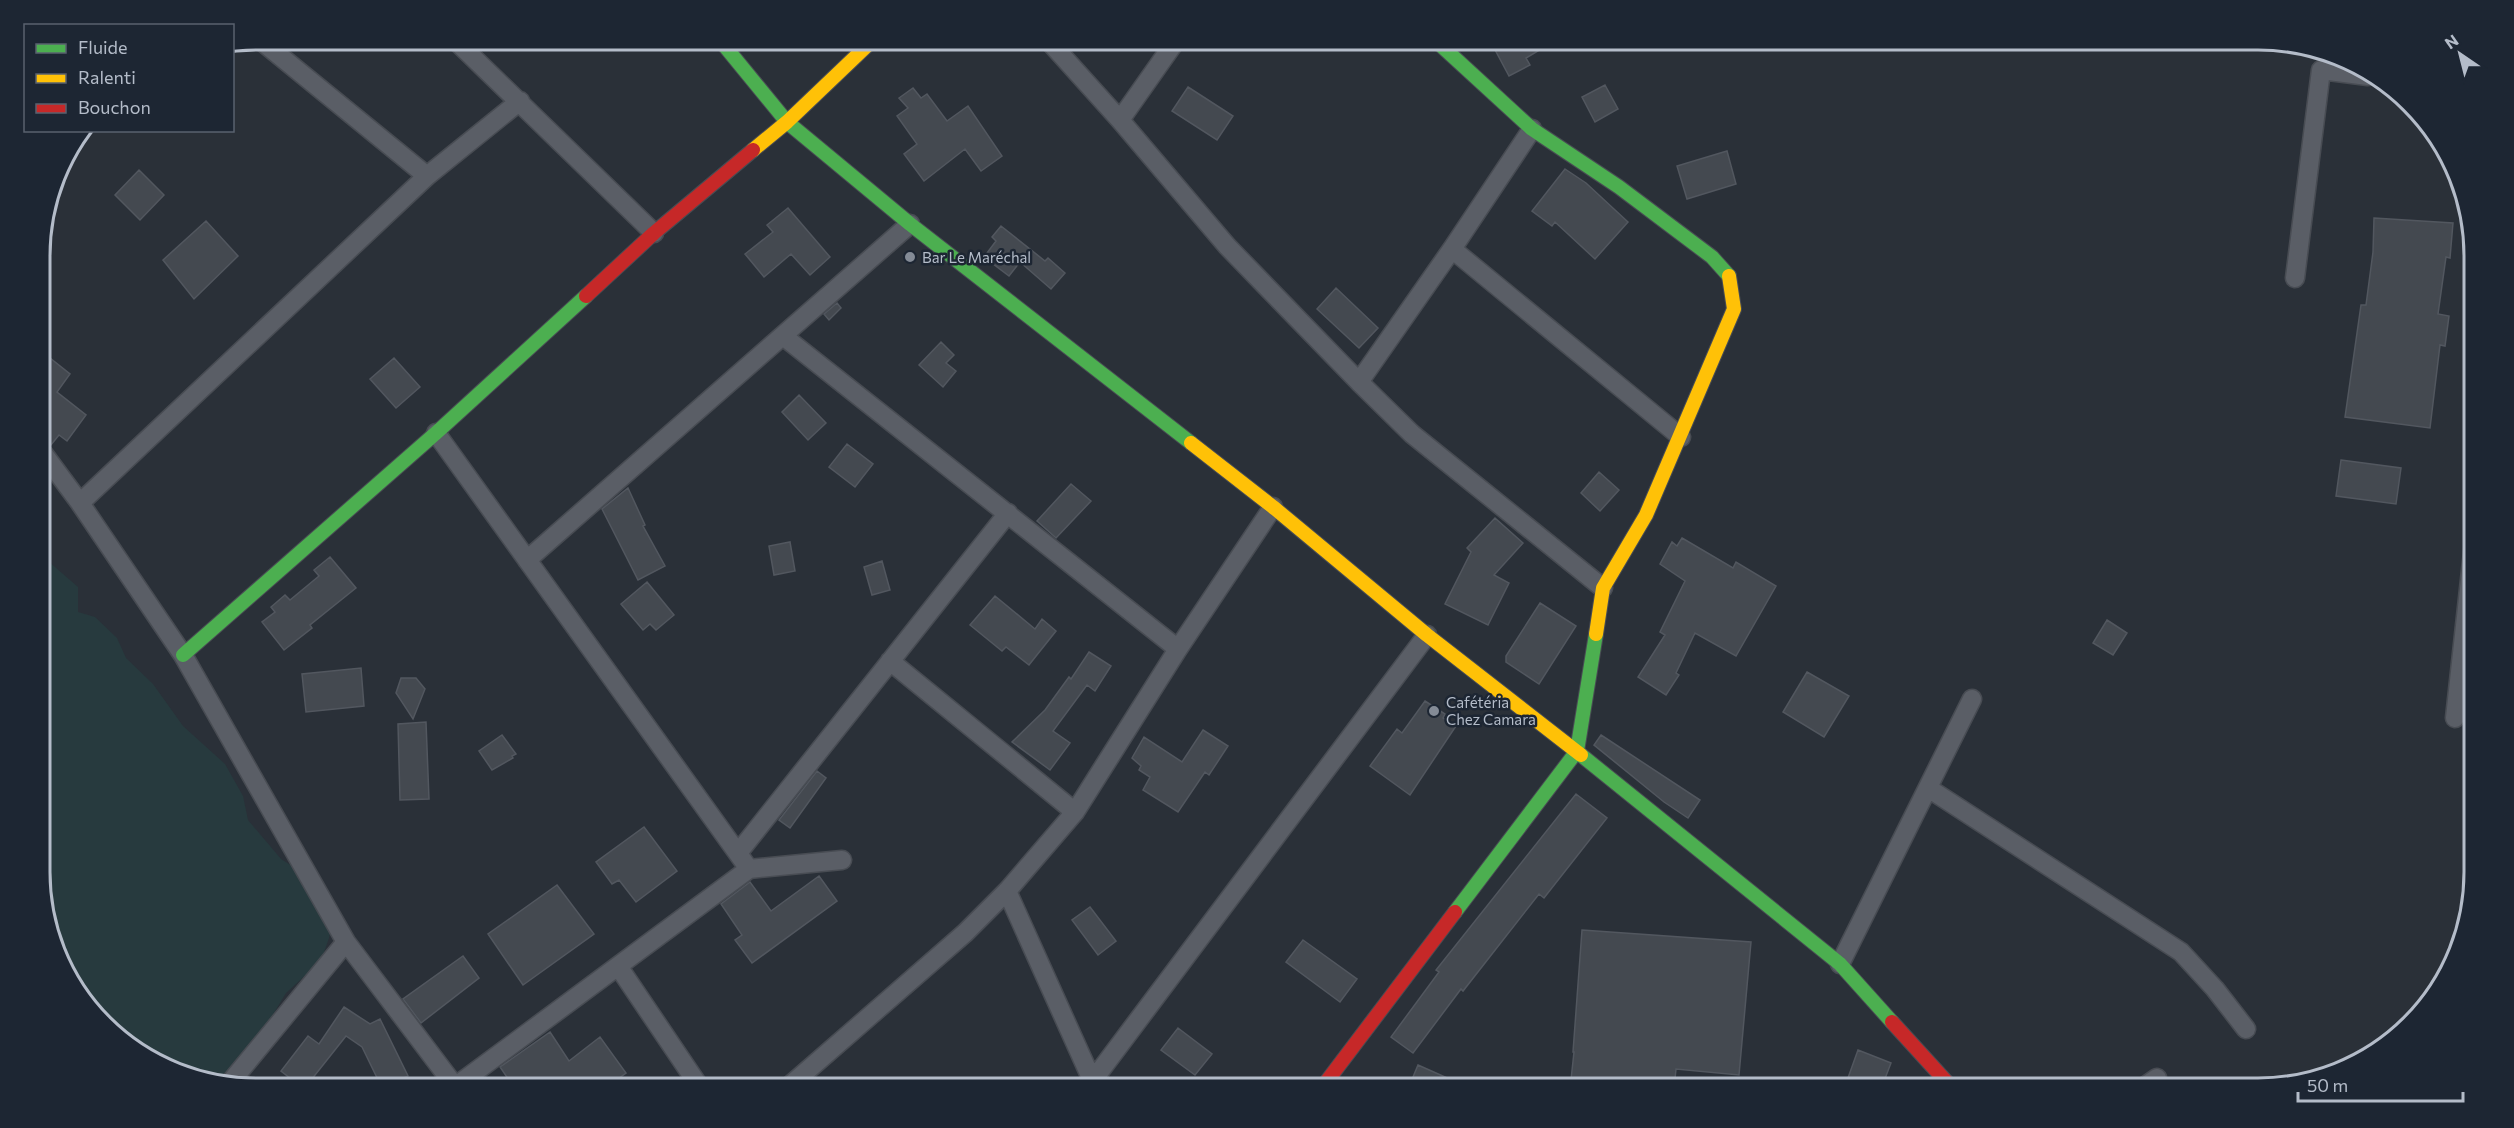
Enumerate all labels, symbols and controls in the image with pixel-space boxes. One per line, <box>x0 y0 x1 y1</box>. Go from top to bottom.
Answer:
legend <box>24 24 234 132</box>
north arrow <box>2430 24 2490 84</box>
text: N <box>2441 30 2461 53</box>
text: Fluide <box>78 36 127 58</box>
text: Ralenti <box>78 66 136 88</box>
text: Bouchon <box>78 96 151 118</box>
place label: Bar Le Maréchal <box>922 248 1031 266</box>
marker: Bar Le Maréchal <box>903 250 917 264</box>
place label: Cafétéria Chez Camara <box>1446 693 1536 728</box>
marker: Cafétéria Chez Camara <box>1427 704 1441 718</box>
scale bar <box>2298 1065 2463 1103</box>
text: 50 m <box>2307 1074 2348 1096</box>

